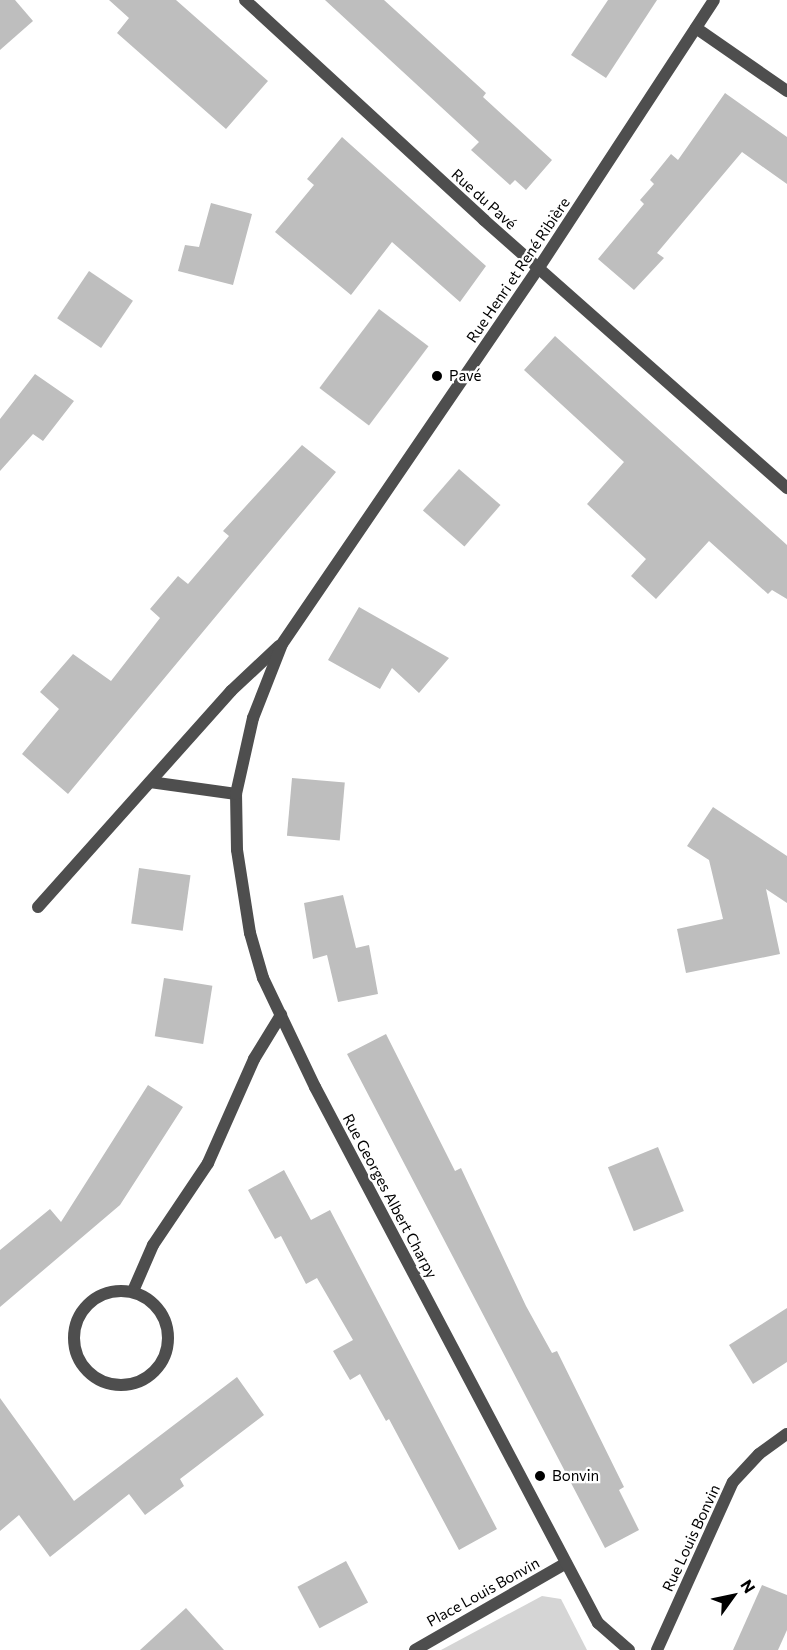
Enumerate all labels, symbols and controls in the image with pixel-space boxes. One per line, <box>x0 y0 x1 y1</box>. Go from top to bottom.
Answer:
street label: Rue du Pavé <box>448 165 520 233</box>
street label: Rue Henri et René Ribière <box>463 194 573 346</box>
place label: Pavé <box>449 367 481 385</box>
marker: Pavé <box>430 369 444 383</box>
street label: Rue Georges Albert Charpy <box>339 1111 441 1281</box>
place label: Bonvin <box>552 1467 599 1485</box>
marker: Bonvin <box>533 1469 547 1483</box>
street label: Rue Louis Bonvin <box>658 1482 724 1594</box>
street label: Place Louis Bonvin <box>424 1554 542 1630</box>
north arrow <box>703 1566 763 1626</box>
text: N <box>737 1576 760 1596</box>

